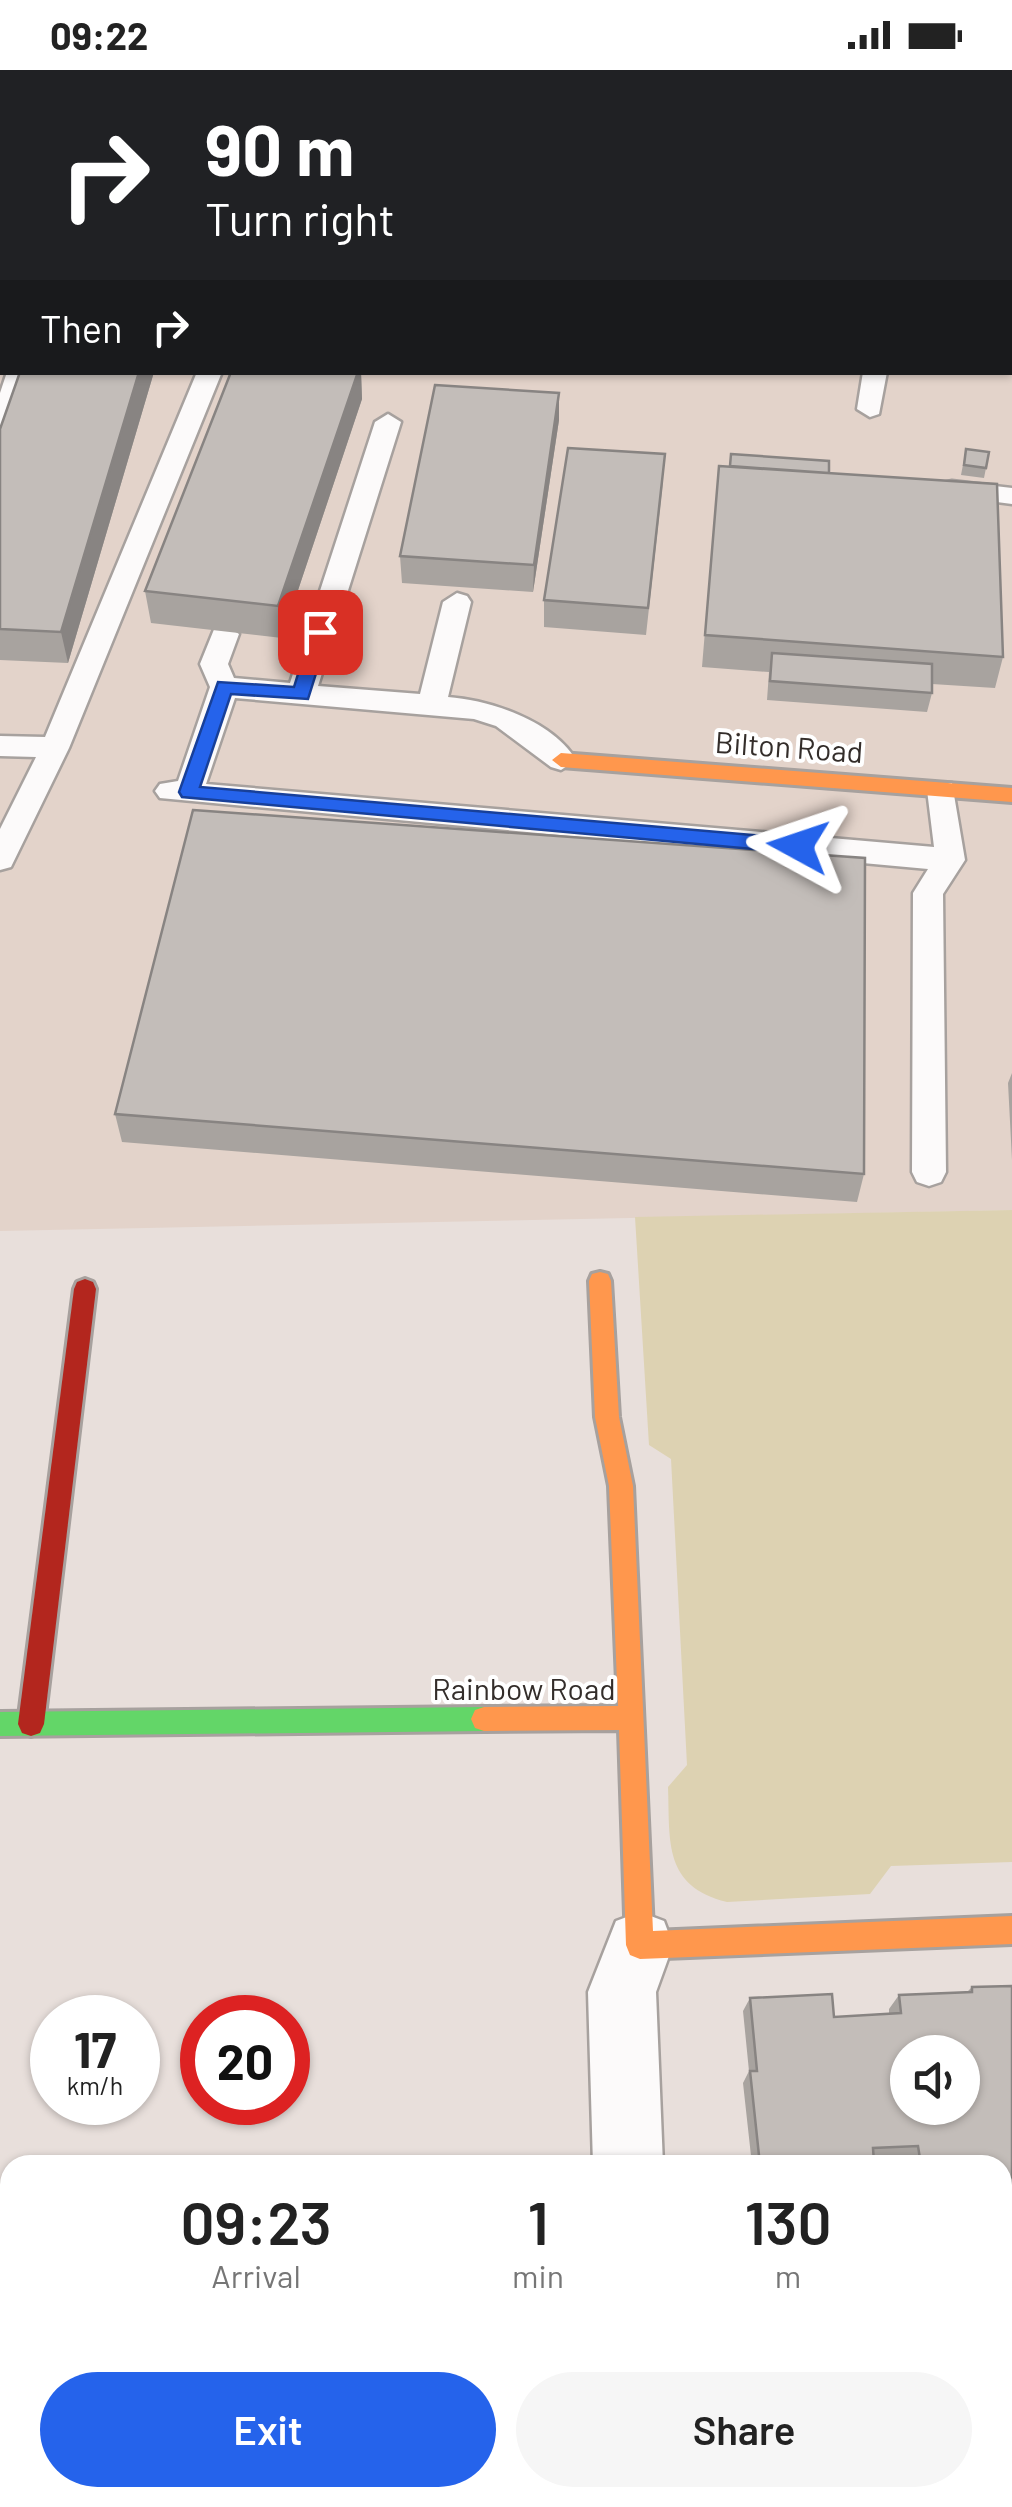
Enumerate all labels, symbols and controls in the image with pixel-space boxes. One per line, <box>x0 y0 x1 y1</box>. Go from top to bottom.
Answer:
text: 09:22 <box>50 12 148 58</box>
text: 90 m <box>205 106 355 190</box>
icon: right <box>40 110 170 240</box>
text: Turn right <box>205 191 395 245</box>
icon: right <box>143 300 198 355</box>
text: Then <box>40 305 123 351</box>
pin <box>278 590 363 675</box>
icon: arrive <box>293 605 348 660</box>
street label: Bilton Road <box>714 723 865 769</box>
position arrow <box>746 794 850 898</box>
street label: Rainbow Road <box>432 1670 616 1706</box>
speed limit sign: 20 <box>180 1995 310 2125</box>
text: 17 <box>74 2018 116 2078</box>
map controls <box>890 2035 980 2125</box>
button: sound <box>890 2035 980 2125</box>
text: km/h <box>67 2070 123 2100</box>
text: 09:23 <box>180 2185 332 2257</box>
text: 1 <box>527 2185 549 2257</box>
text: 130 <box>744 2185 832 2257</box>
text: Arrival <box>211 2256 301 2294</box>
text: min <box>512 2256 564 2294</box>
text: m <box>775 2256 801 2294</box>
button: Exit <box>40 2372 496 2487</box>
button: Share <box>516 2372 972 2487</box>

